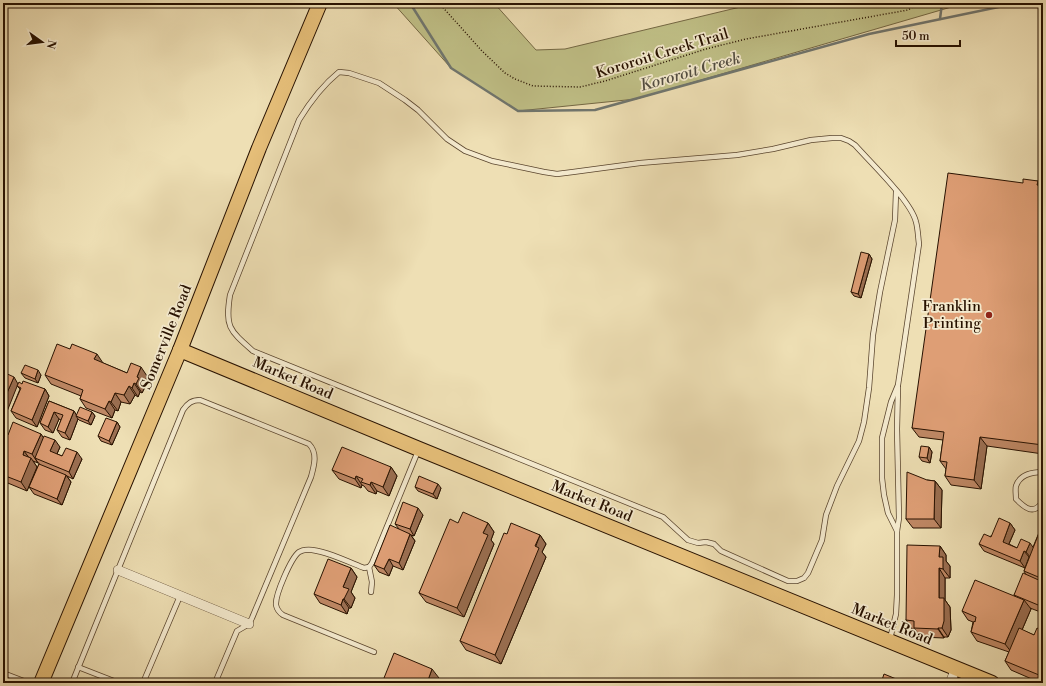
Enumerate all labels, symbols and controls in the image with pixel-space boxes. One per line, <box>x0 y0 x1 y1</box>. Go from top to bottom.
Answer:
north arrow <box>22 22 62 62</box>
scale bar <box>896 22 960 48</box>
street label: Kororoit Creek Trail <box>593 24 731 82</box>
text: 50 m <box>902 29 930 44</box>
text: N <box>43 38 59 50</box>
water label: Kororoit Creek <box>637 47 743 95</box>
street label: Somerville Road <box>137 281 196 392</box>
place label: Franklin Printing <box>922 297 981 333</box>
marker: Franklin Printing <box>984 310 994 320</box>
street label: Market Road <box>250 353 336 404</box>
street label: Market Road <box>549 477 636 526</box>
street label: Market Road <box>849 600 936 649</box>

